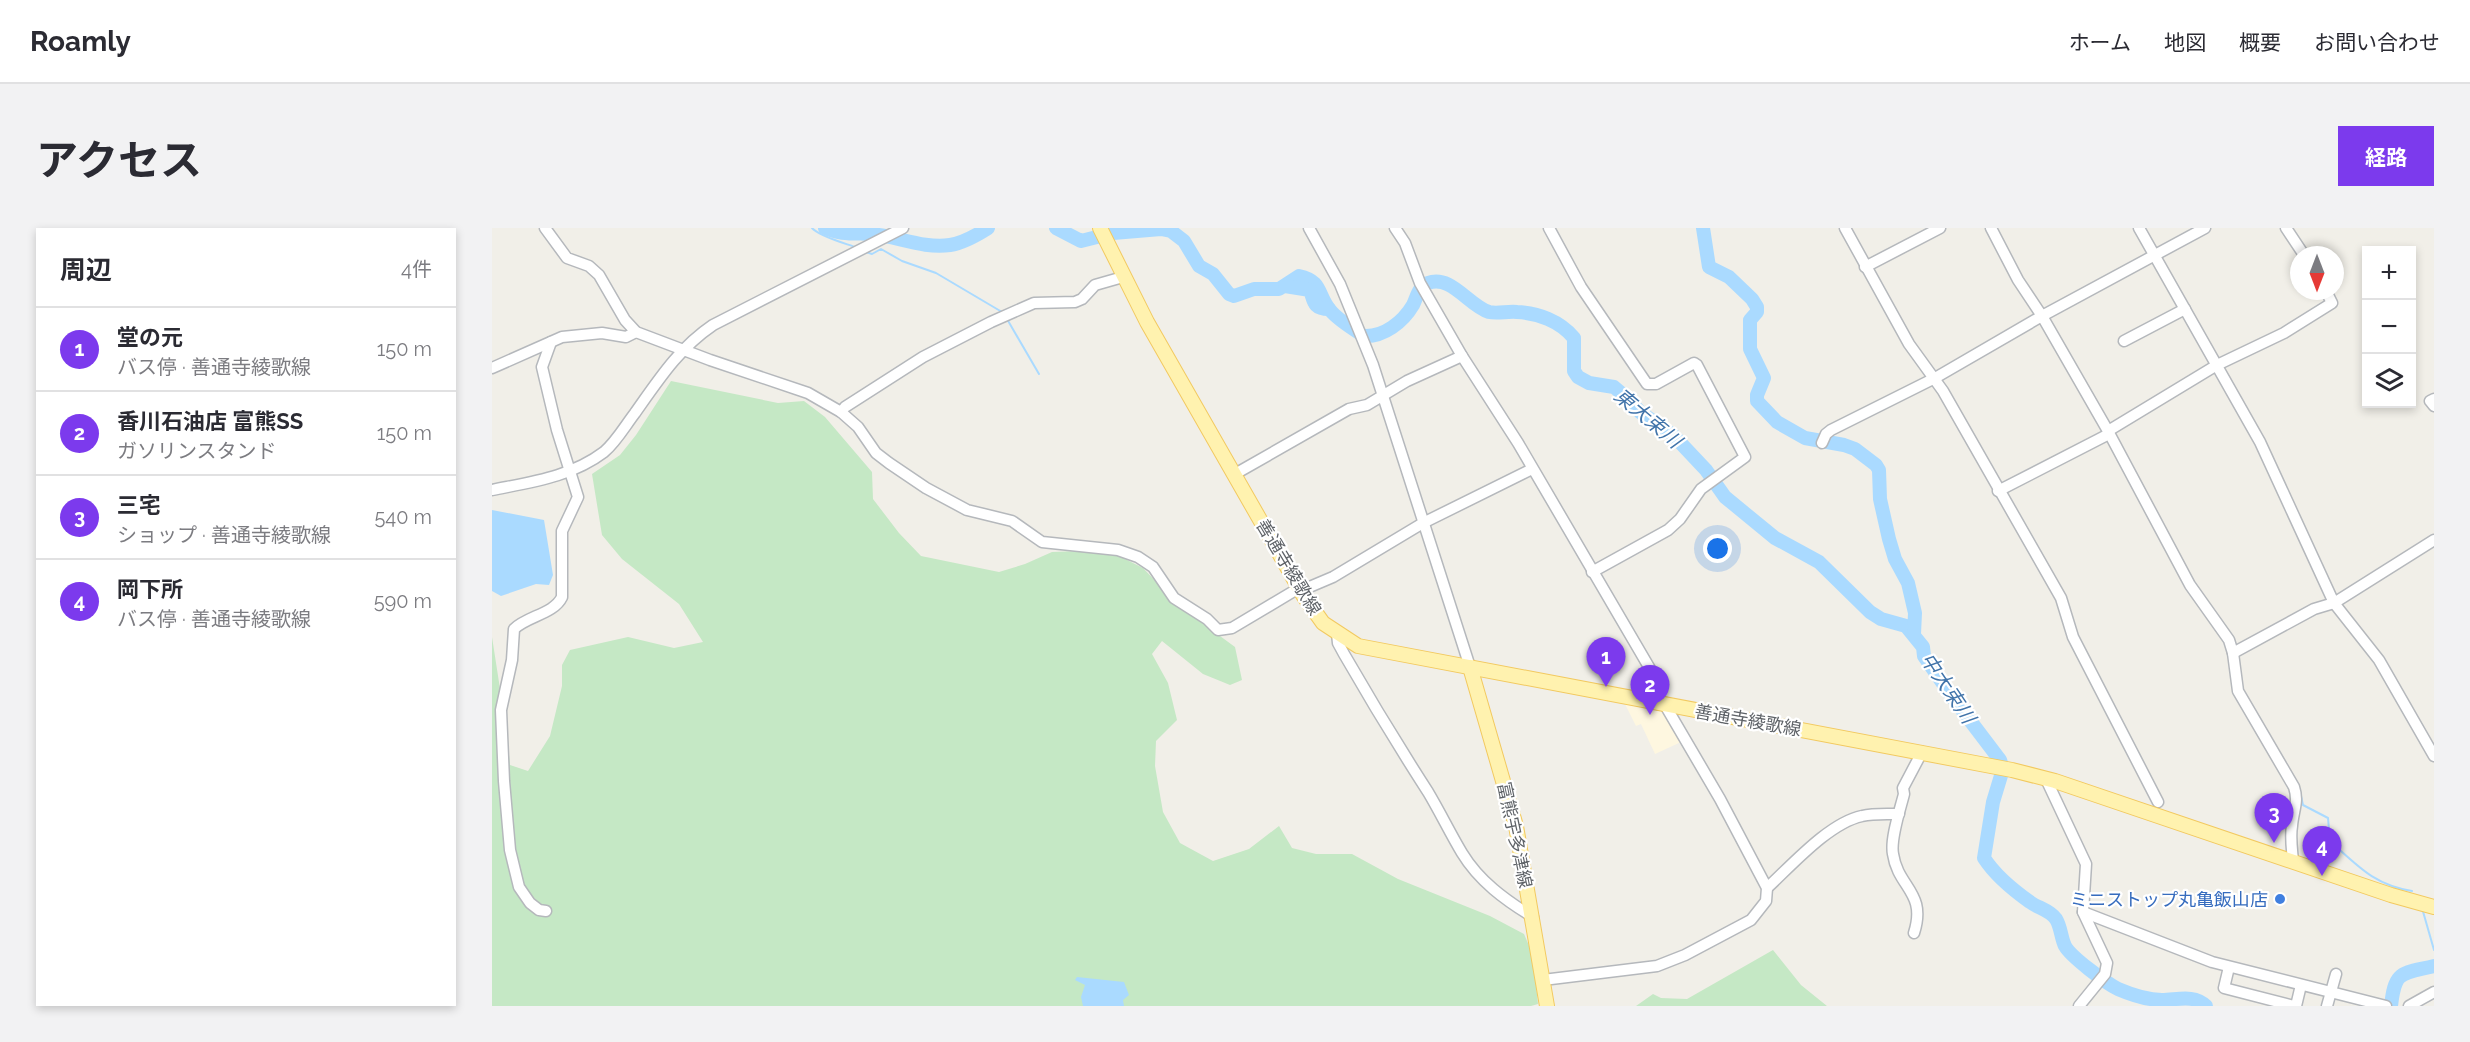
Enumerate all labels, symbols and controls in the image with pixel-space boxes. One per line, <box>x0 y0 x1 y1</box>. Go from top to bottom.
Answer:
text: Roamly <box>30 25 131 58</box>
text: ホーム <box>2069 30 2131 55</box>
text: 地図 <box>2164 30 2206 55</box>
text: 概要 <box>2239 30 2281 55</box>
text: お問い合わせ <box>2314 30 2440 55</box>
button: 経路 <box>2338 126 2434 186</box>
text: アクセス <box>36 136 202 185</box>
north arrow <box>2290 246 2344 300</box>
map controls <box>2362 246 2416 408</box>
button: + <box>2362 246 2416 300</box>
text: 周辺 <box>60 255 112 285</box>
text: 4件 <box>401 257 432 281</box>
button: − <box>2362 300 2416 354</box>
text: 堂の元 <box>117 324 183 350</box>
text: 1 <box>75 337 84 361</box>
text: 150 m <box>377 337 432 361</box>
button: layers <box>2362 354 2416 408</box>
text: バス停 · 善通寺綾歌線 <box>117 355 311 379</box>
water label: 東大束川 <box>1610 383 1688 454</box>
text: 香川石油店 富熊SS <box>117 408 303 434</box>
text: 2 <box>74 421 85 445</box>
text: 150 m <box>377 421 432 445</box>
text: ガソリンスタンド <box>117 439 277 463</box>
text: 三宅 <box>117 492 161 518</box>
text: 3 <box>74 505 85 529</box>
text: 540 m <box>374 505 432 529</box>
street label: 善通寺綾歌線 <box>1252 515 1326 619</box>
text: ショップ · 善通寺綾歌線 <box>117 523 331 547</box>
your location <box>1703 534 1732 563</box>
text: 岡下所 <box>117 576 183 602</box>
text: 4 <box>74 589 85 613</box>
text: 590 m <box>374 589 432 613</box>
text: バス停 · 善通寺綾歌線 <box>117 607 311 631</box>
pin: 1 <box>1586 638 1626 687</box>
water label: 中大束川 <box>1916 648 1981 730</box>
pin: 2 <box>1630 666 1670 715</box>
street label: 善通寺綾歌線 <box>1693 700 1803 740</box>
street label: 富熊宇多津線 <box>1494 780 1536 890</box>
pin: 3 <box>2254 794 2294 843</box>
pin: 4 <box>2302 826 2342 876</box>
place label: ミニストップ丸亀飯山店 <box>2070 889 2268 910</box>
marker: ミニストップ丸亀飯山店 <box>2273 892 2287 906</box>

